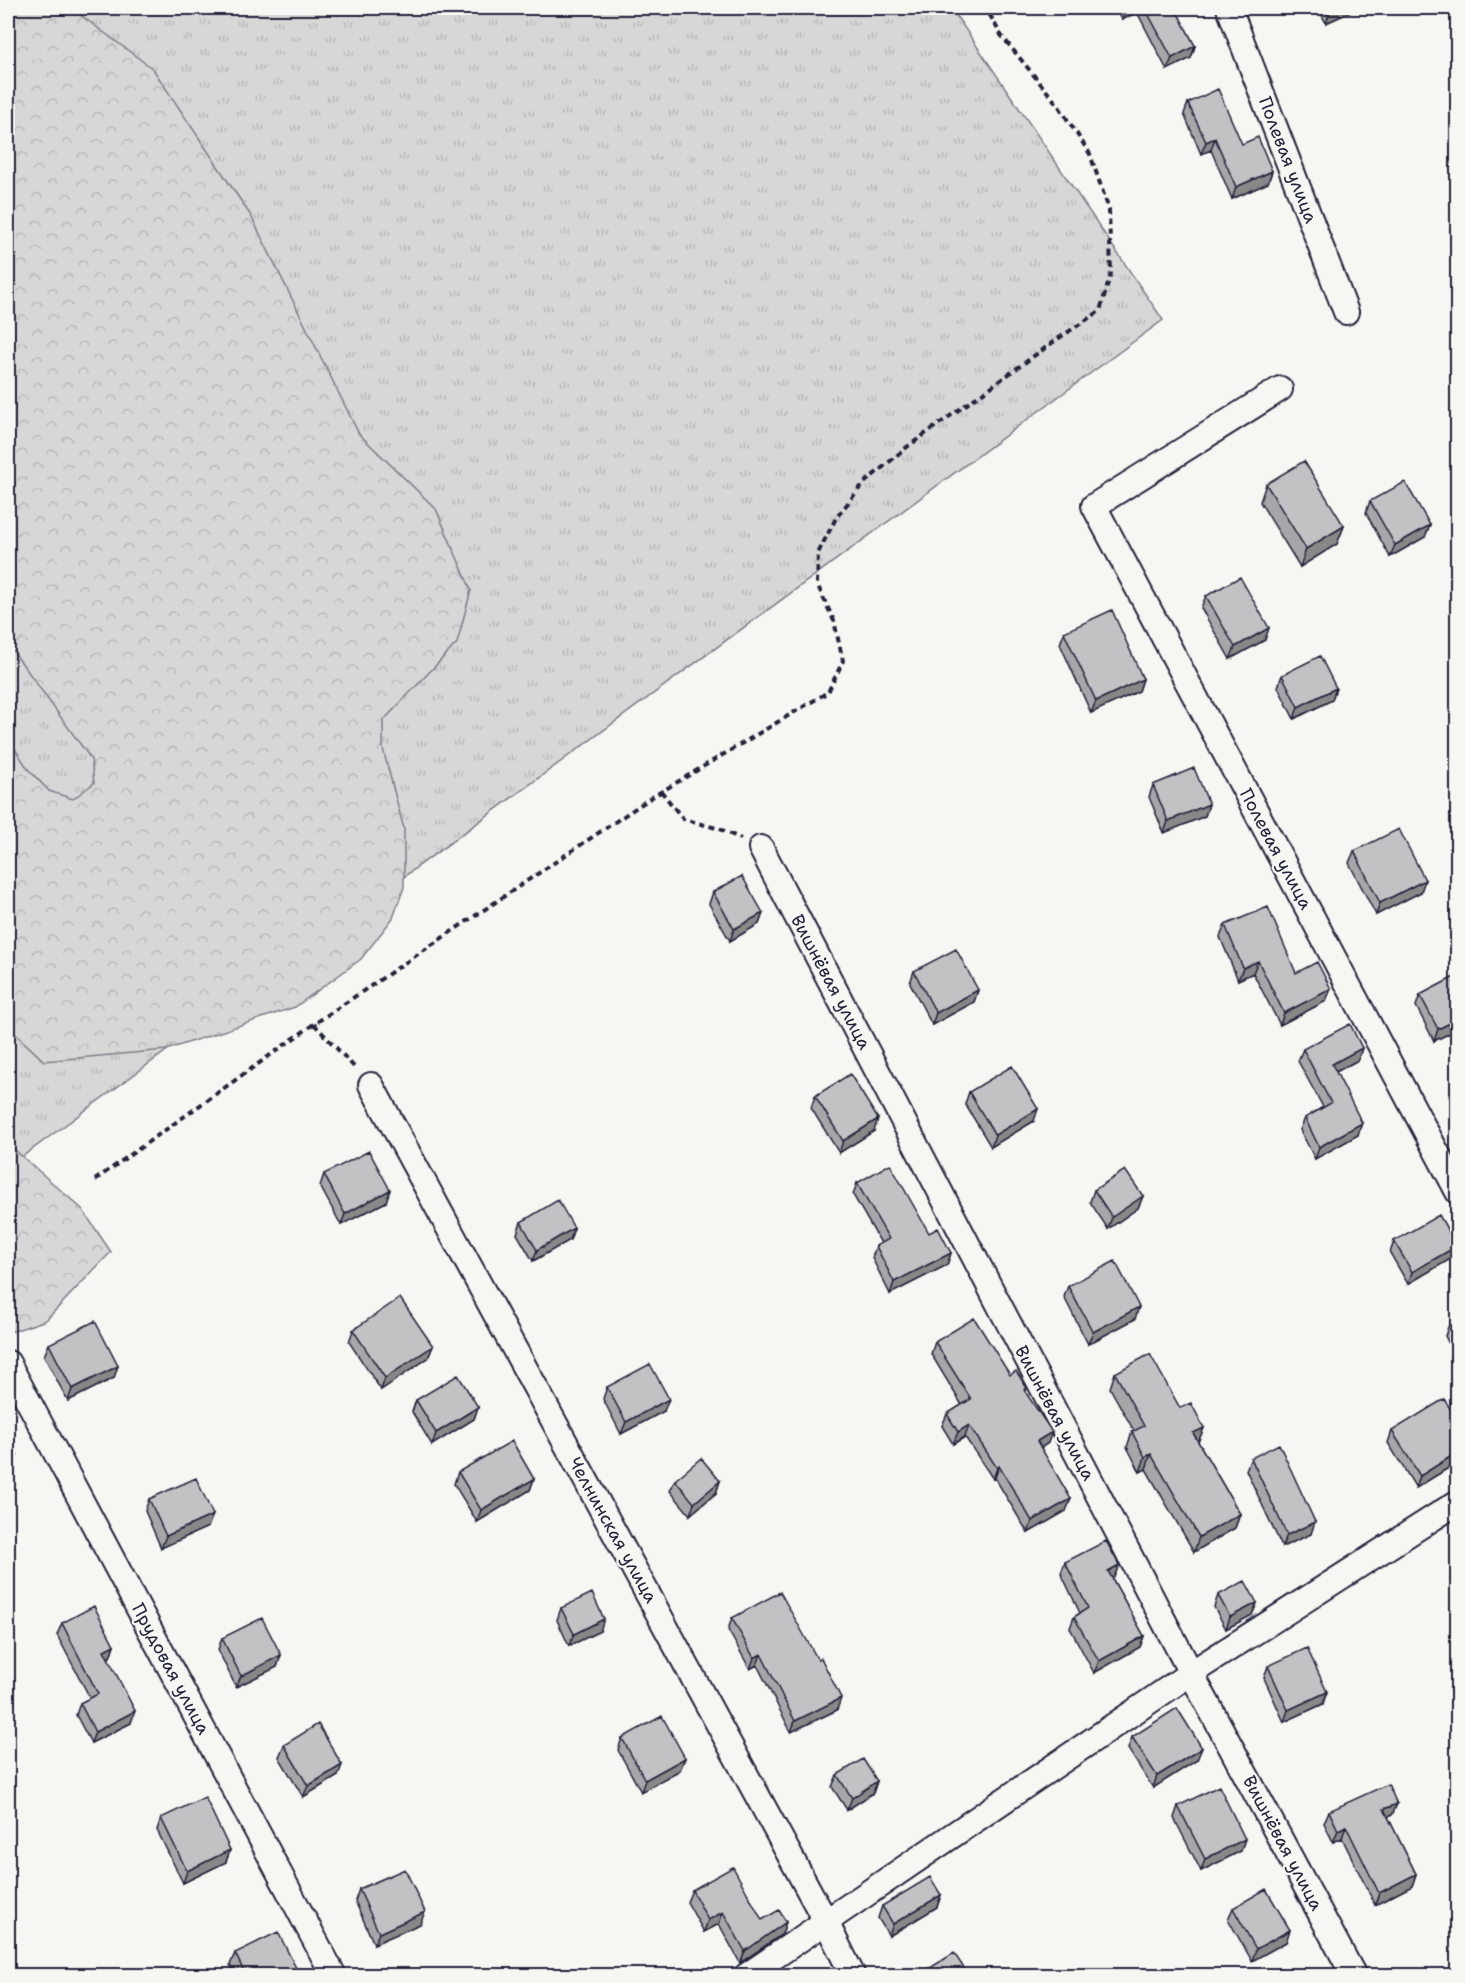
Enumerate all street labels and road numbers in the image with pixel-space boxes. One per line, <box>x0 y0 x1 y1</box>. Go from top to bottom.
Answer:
street label: Полевая улица <box>1253 93 1323 227</box>
street label: Полевая улица <box>1234 784 1318 914</box>
street label: Вишнёвая улица <box>785 910 877 1054</box>
street label: Вишнёвая улица <box>1009 1341 1101 1485</box>
street label: Челнинская улица <box>563 1453 663 1607</box>
street label: Прудовая улица <box>126 1599 216 1739</box>
street label: Вишнёвая улица <box>1237 1771 1329 1915</box>

